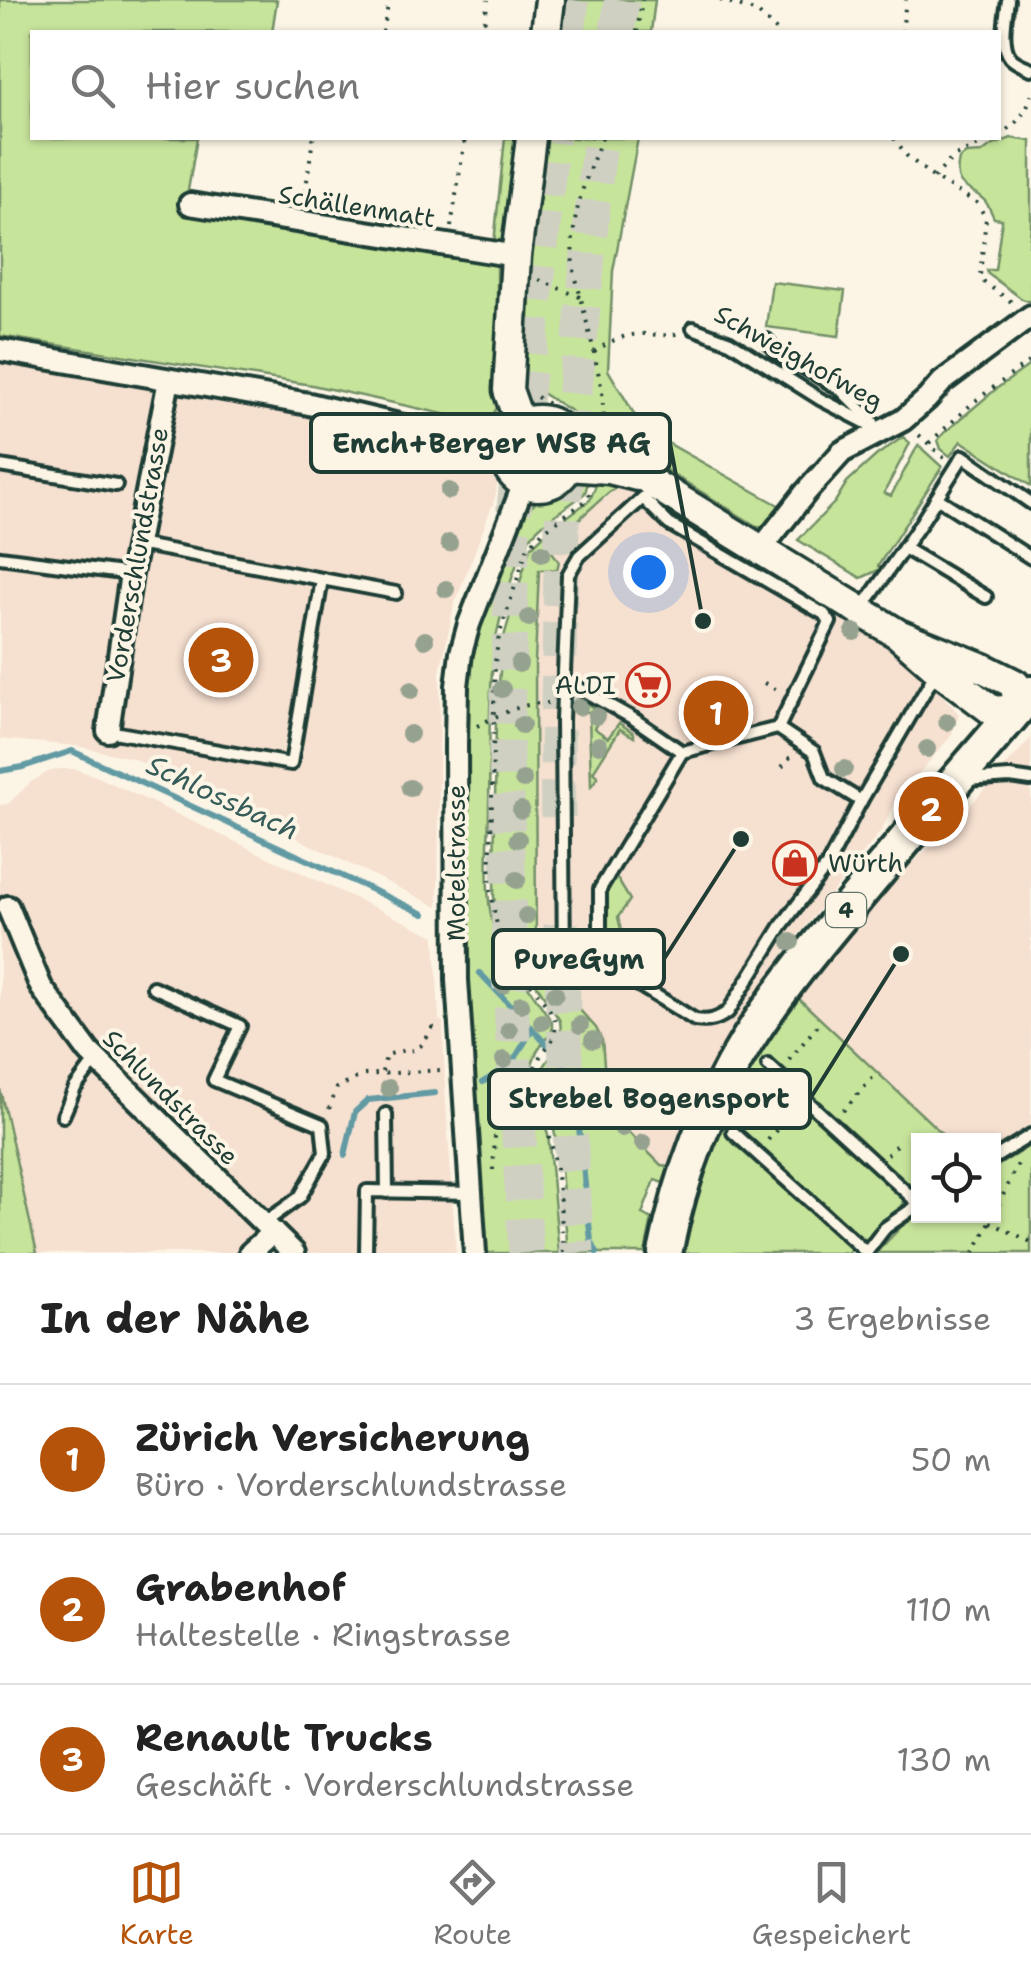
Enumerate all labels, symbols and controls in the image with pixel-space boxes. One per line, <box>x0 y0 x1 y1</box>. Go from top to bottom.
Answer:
search box <box>30 30 1001 140</box>
icon: search <box>65 58 120 113</box>
text: Hier suchen <box>145 60 360 111</box>
street label: Schällenmatt <box>276 177 438 235</box>
street label: Schweighofweg <box>709 297 889 417</box>
callout: Emch+Berger WSB AG <box>311 414 670 472</box>
text: Emch+Berger WSB AG <box>332 424 651 462</box>
street label: Vorderschlundstrasse <box>98 425 176 685</box>
your location <box>623 547 674 598</box>
pin: 3 <box>188 622 254 698</box>
supermarket icon: ALDI <box>625 662 671 708</box>
place label: ALDI <box>555 668 616 702</box>
pin: 1 <box>684 676 748 750</box>
water label: Schlossbach <box>141 745 305 849</box>
pin: 2 <box>898 772 964 846</box>
street label: Motelstrasse <box>439 785 473 941</box>
shop icon: Würth <box>772 840 818 886</box>
place label: Würth <box>828 846 903 880</box>
road number: 4 <box>826 893 866 927</box>
callout: PureGym <box>493 930 664 988</box>
text: PureGym <box>514 940 644 978</box>
street label: Schlundstrasse <box>95 1021 247 1173</box>
callout: Strebel Bogensport <box>489 1070 810 1128</box>
text: Strebel Bogensport <box>508 1079 790 1117</box>
map controls <box>911 1133 1001 1223</box>
button: locate <box>911 1133 1001 1223</box>
text: In der Nähe <box>40 1290 310 1346</box>
text: 3 Ergebnisse <box>793 1297 991 1340</box>
text: Zürich Versicherung <box>135 1412 530 1463</box>
text: 1 <box>65 1438 80 1481</box>
text: 50 m <box>911 1438 991 1481</box>
text: Büro · Vorderschlundstrasse <box>135 1463 567 1506</box>
text: Grabenhof <box>135 1562 346 1613</box>
text: 2 <box>61 1588 84 1631</box>
text: 110 m <box>905 1588 991 1631</box>
text: Haltestelle · Ringstrasse <box>135 1613 511 1656</box>
text: Renault Trucks <box>135 1712 433 1763</box>
text: 3 <box>61 1738 84 1781</box>
text: 130 m <box>896 1738 991 1781</box>
text: Geschäft · Vorderschlundstrasse <box>135 1763 634 1806</box>
tab: Karte <box>120 1855 194 1953</box>
tab: Route <box>433 1855 512 1953</box>
tab: Gespeichert <box>752 1855 911 1953</box>

